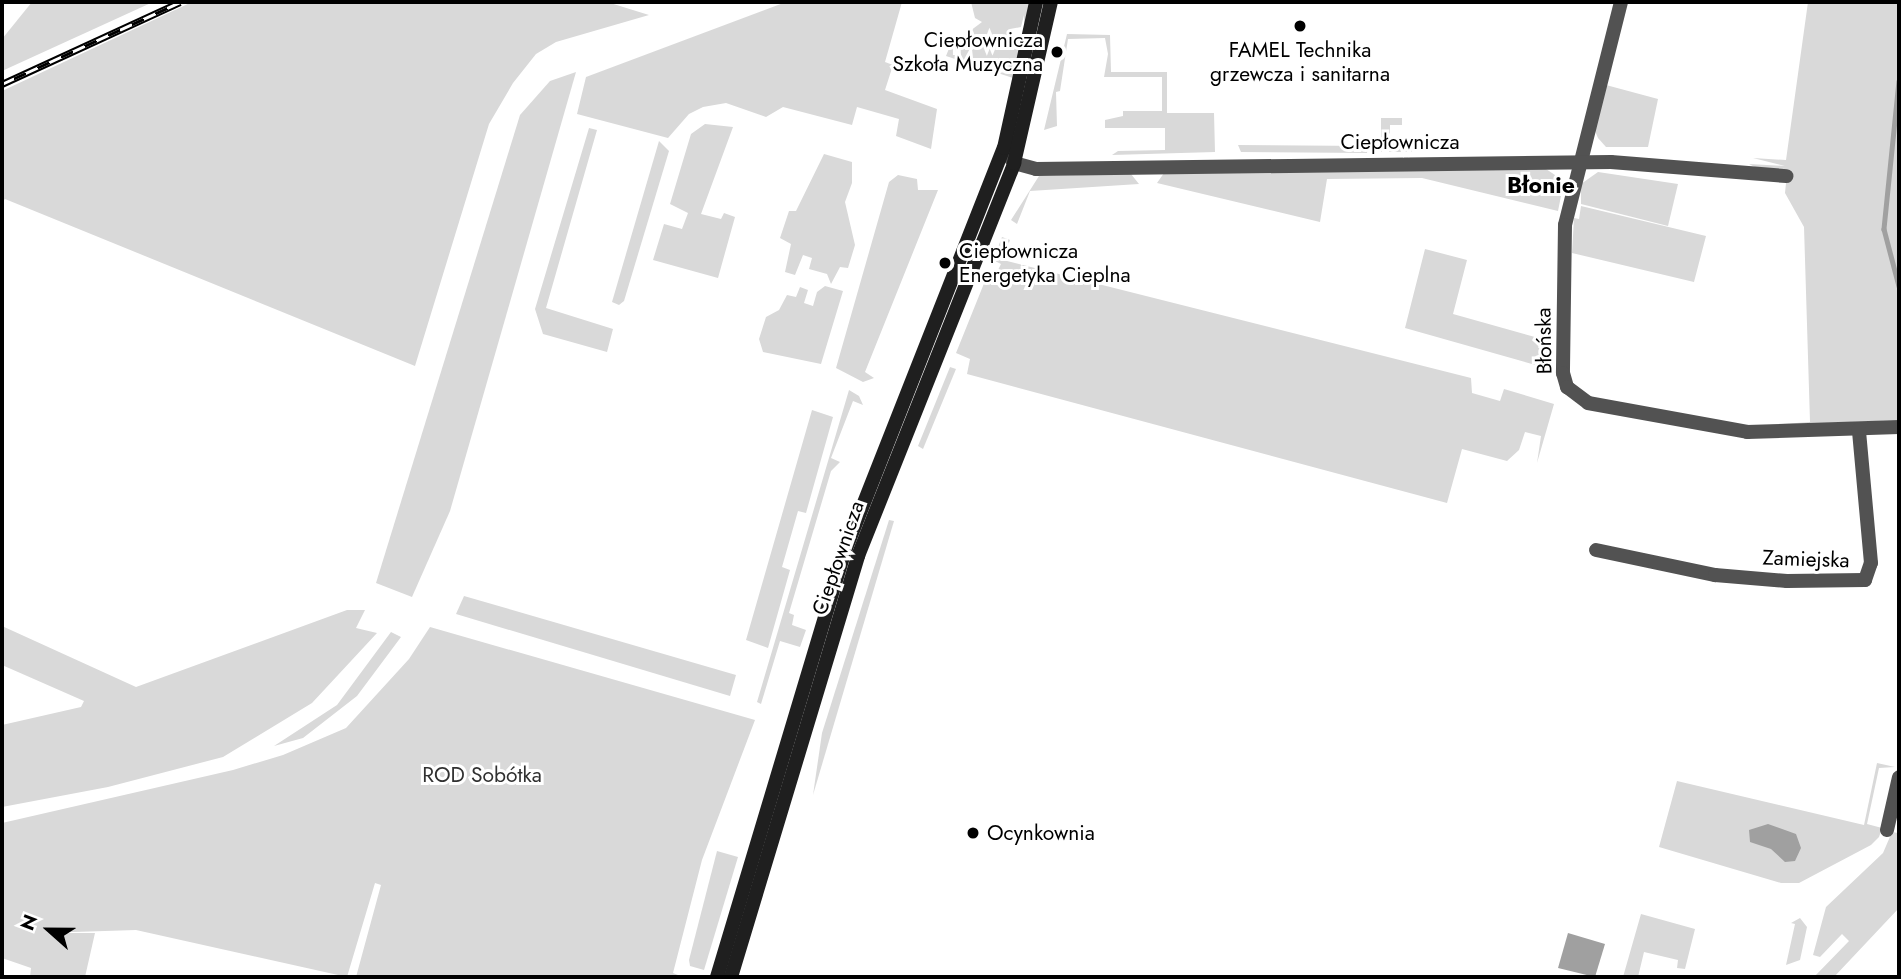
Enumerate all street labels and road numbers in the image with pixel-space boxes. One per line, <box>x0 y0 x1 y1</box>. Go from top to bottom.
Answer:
street label: Ciepłownicza <box>1340 129 1460 155</box>
street label: Błońska <box>1531 307 1557 375</box>
street label: Ciepłownicza <box>807 498 869 618</box>
street label: Zamiejska <box>1762 545 1850 573</box>

